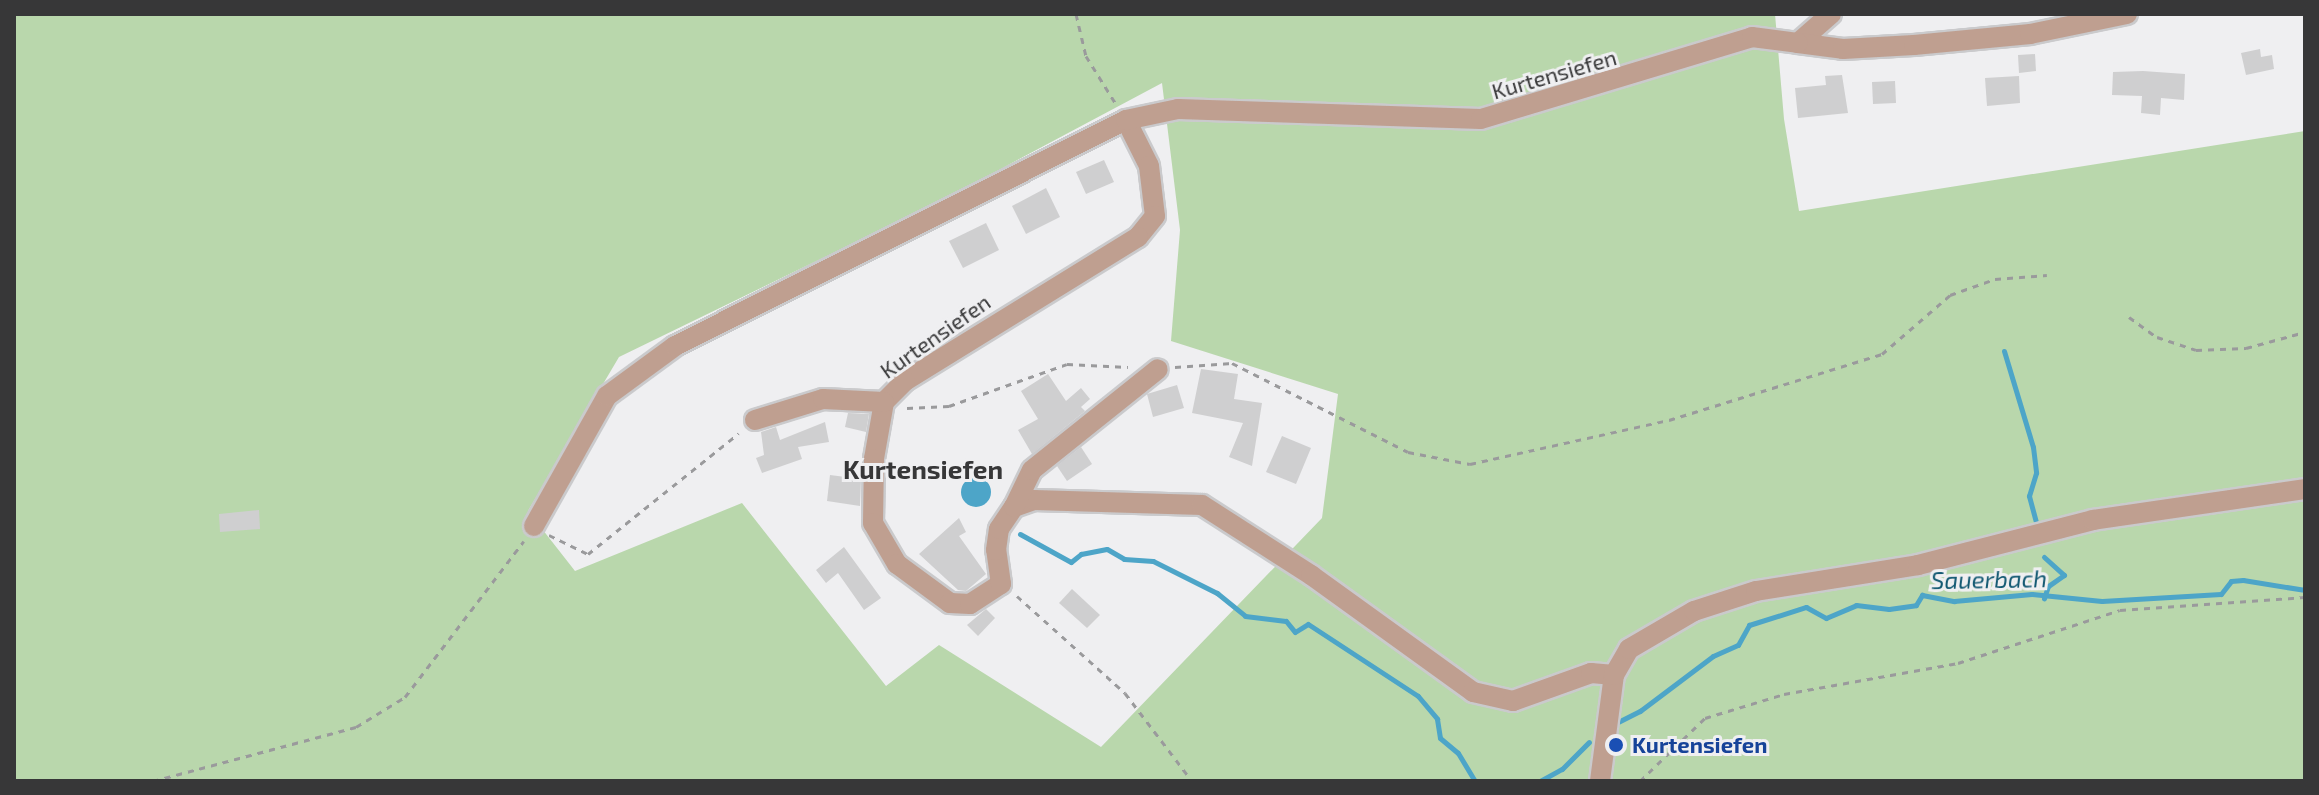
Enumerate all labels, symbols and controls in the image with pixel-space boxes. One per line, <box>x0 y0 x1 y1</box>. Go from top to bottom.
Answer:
street label: Kurtensiefen <box>1489 44 1619 104</box>
street label: Kurtensiefen <box>875 288 995 384</box>
district label: Kurtensiefen <box>843 453 1003 485</box>
water label: Sauerbach <box>1931 564 2047 594</box>
place label: Kurtensiefen <box>1632 732 1767 758</box>
marker: Kurtensiefen <box>1607 736 1625 754</box>

